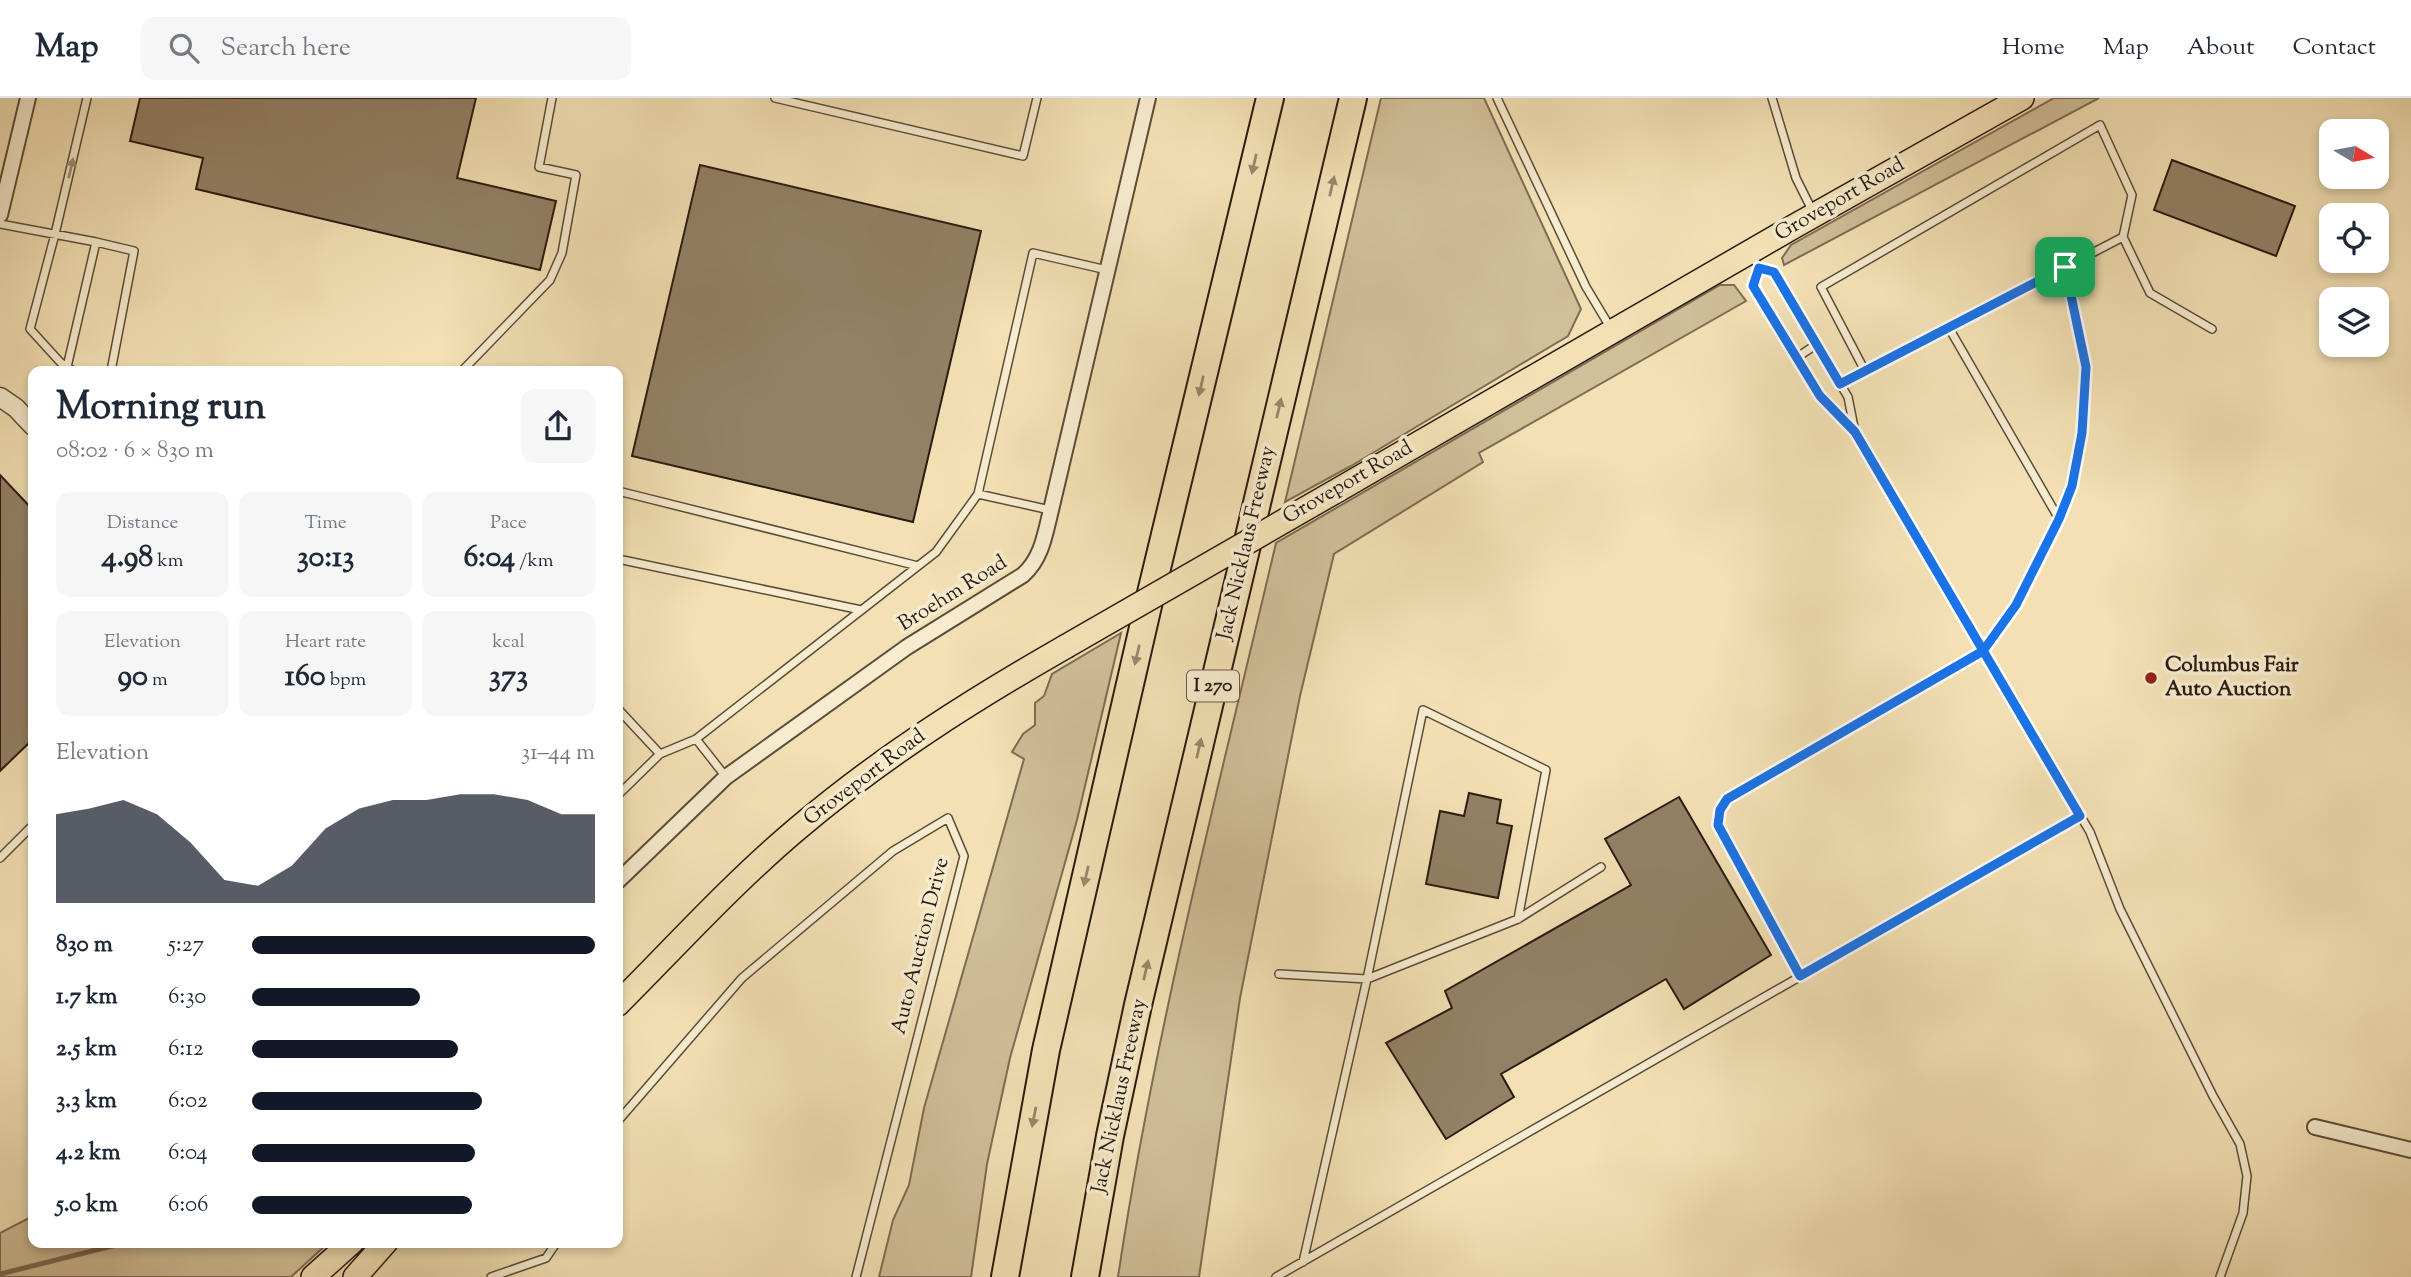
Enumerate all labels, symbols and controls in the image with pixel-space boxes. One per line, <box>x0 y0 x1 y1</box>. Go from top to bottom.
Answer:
search box <box>141 17 631 80</box>
text: Map <box>35 24 99 72</box>
icon: search <box>165 29 203 67</box>
text: Search here <box>221 30 351 67</box>
text: Home <box>2002 31 2065 65</box>
text: Map <box>2103 31 2149 65</box>
text: About <box>2187 31 2254 65</box>
text: Contact <box>2292 31 2376 65</box>
north arrow <box>2319 119 2389 189</box>
map controls <box>2319 119 2389 357</box>
street label: Groveport Road <box>1769 151 1911 249</box>
one-way arrow <box>1248 153 1259 175</box>
one-way arrow <box>66 157 77 179</box>
one-way arrow <box>1326 175 1337 197</box>
button: locate <box>2319 203 2389 273</box>
pin <box>2035 237 2095 297</box>
icon: arrive <box>2046 248 2084 286</box>
button: layers <box>2319 287 2389 357</box>
one-way arrow <box>1195 375 1206 397</box>
text: Morning run <box>56 382 266 436</box>
button: share <box>521 389 595 463</box>
one-way arrow <box>1274 397 1285 419</box>
street label: Groveport Road <box>1277 434 1419 532</box>
text: 08:02 · 6 × 830 m <box>56 435 214 468</box>
street label: Jack Nicklaus Freeway <box>1210 443 1284 644</box>
text: Distance <box>107 510 178 537</box>
text: Time <box>304 510 347 537</box>
text: Pace <box>490 510 527 537</box>
text: 4.98 <box>102 537 153 580</box>
text: 30:13 <box>297 537 354 580</box>
text: 6:04 <box>463 537 515 580</box>
text: km <box>153 548 183 575</box>
text: /km <box>515 548 554 575</box>
street label: Broehm Road <box>893 548 1013 639</box>
text: Elevation <box>104 629 181 656</box>
text: Heart rate <box>285 629 366 656</box>
text: kcal <box>492 629 525 656</box>
one-way arrow <box>1131 644 1142 666</box>
place label: Columbus Fair Auto Auction <box>2165 651 2299 705</box>
text: 90 <box>117 656 148 699</box>
text: 160 <box>285 656 326 699</box>
text: 373 <box>489 656 528 699</box>
text: m <box>148 667 168 694</box>
text: bpm <box>326 667 366 694</box>
road number: I 270 <box>1187 670 1239 702</box>
marker: Columbus Fair Auto Auction <box>2143 670 2159 686</box>
street label: Groveport Road <box>798 722 932 834</box>
text: Elevation <box>56 737 149 770</box>
text: 31–44 m <box>521 737 595 770</box>
one-way arrow <box>1194 737 1205 759</box>
street label: Auto Auction Drive <box>885 854 957 1038</box>
one-way arrow <box>1080 865 1091 887</box>
text: 830 m <box>56 929 113 962</box>
text: 5:27 <box>168 929 204 962</box>
one-way arrow <box>1141 959 1152 981</box>
text: 1.7 km <box>56 981 118 1014</box>
text: 6:30 <box>168 981 206 1014</box>
street label: Jack Nicklaus Freeway <box>1085 995 1155 1197</box>
text: 2.5 km <box>56 1033 117 1066</box>
text: 6:12 <box>168 1033 204 1066</box>
text: 3.3 km <box>56 1085 117 1118</box>
text: 6:02 <box>168 1085 208 1118</box>
one-way arrow <box>1028 1106 1039 1128</box>
text: 4.2 km <box>56 1137 121 1170</box>
text: 6:04 <box>168 1137 208 1170</box>
text: 5.0 km <box>56 1189 118 1222</box>
text: 6:06 <box>168 1189 209 1222</box>

